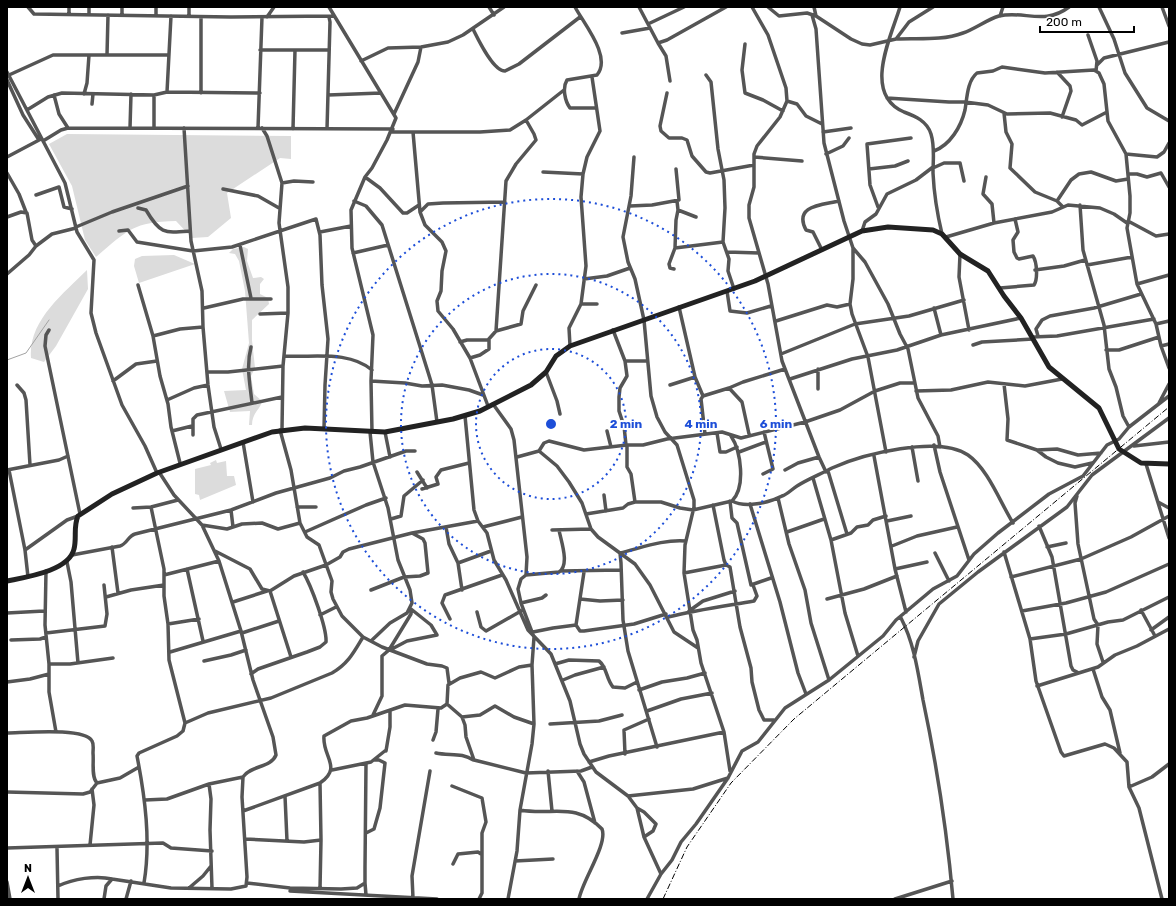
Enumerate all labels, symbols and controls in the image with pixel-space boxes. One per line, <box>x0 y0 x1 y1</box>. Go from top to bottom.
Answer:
scale bar <box>1040 8 1134 34</box>
text: 200 m <box>1046 15 1082 29</box>
centre of rings <box>544 417 558 431</box>
text: 2 min <box>610 417 643 431</box>
text: 4 min <box>685 417 718 431</box>
text: 6 min <box>760 417 793 431</box>
north arrow <box>8 858 48 898</box>
text: N <box>24 862 32 875</box>

